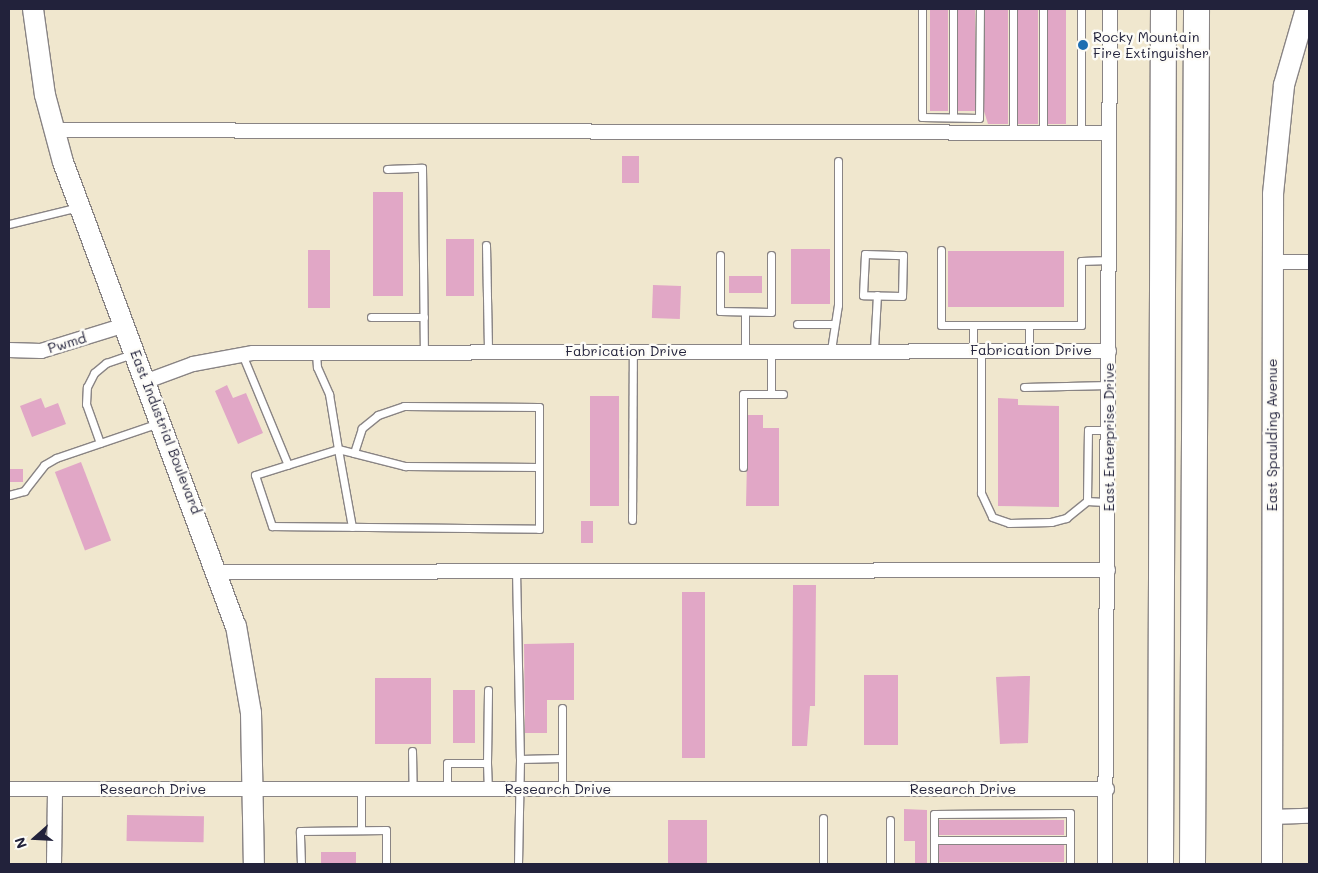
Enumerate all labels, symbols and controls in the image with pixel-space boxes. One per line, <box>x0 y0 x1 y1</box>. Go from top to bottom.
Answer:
place label: Rocky Mountain Fire Extinguisher <box>1093 29 1209 62</box>
marker: Rocky Mountain Fire Extinguisher <box>1077 39 1089 51</box>
street label: Pwmd <box>46 329 88 357</box>
street label: Fabrication Drive <box>970 342 1092 358</box>
street label: Fabrication Drive <box>565 343 687 359</box>
street label: East Industrial Boulevard <box>127 348 205 516</box>
street label: East Spaulding Avenue <box>1264 359 1280 511</box>
street label: East Enterprise Drive <box>1101 363 1117 511</box>
street label: Research Drive <box>100 781 206 797</box>
street label: Research Drive <box>505 781 611 797</box>
street label: Research Drive <box>910 781 1016 797</box>
north arrow <box>10 813 60 863</box>
text: N <box>10 835 31 851</box>

